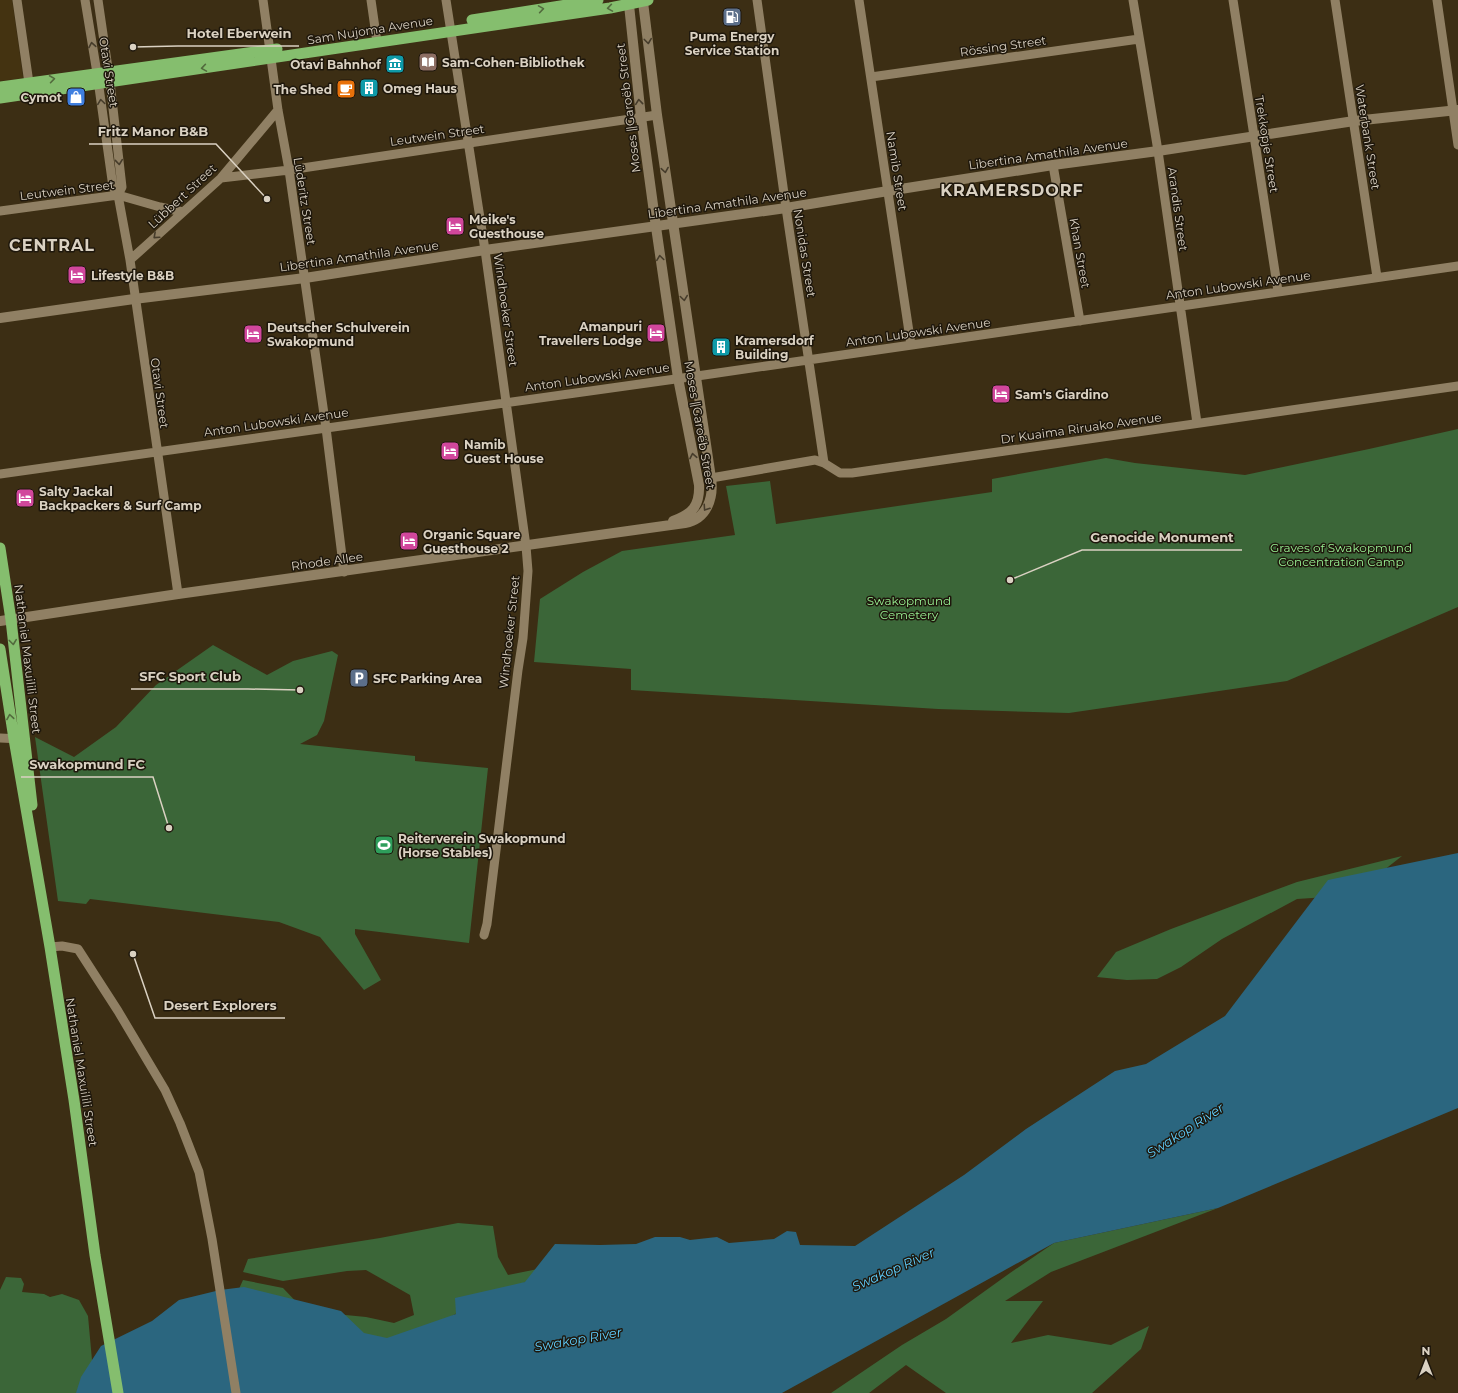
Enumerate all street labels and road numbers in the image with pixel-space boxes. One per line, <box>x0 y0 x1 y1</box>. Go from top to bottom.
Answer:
street label: Sam Nujoma Avenue <box>306 13 434 47</box>
street label: Rössing Street <box>959 33 1047 59</box>
street label: Otavi Street <box>96 36 122 108</box>
street label: Moses ǁGaroëb Street <box>613 42 643 174</box>
street label: Waterbank Street <box>1352 83 1384 191</box>
street label: Trekkopje Street <box>1252 94 1282 194</box>
street label: Leutwein Street <box>389 121 485 149</box>
street label: Namib Street <box>883 130 911 212</box>
street label: Libertina Amathila Avenue <box>967 135 1129 173</box>
street label: Lüderitz Street <box>291 156 319 246</box>
street label: Lübbert Street <box>145 160 219 231</box>
street label: Arandis Street <box>1165 166 1191 252</box>
street label: Leutwein Street <box>19 177 115 203</box>
street label: Libertina Amathila Avenue <box>646 184 808 222</box>
street label: Nonidas Street <box>791 208 819 298</box>
street label: Khan Street <box>1066 217 1094 290</box>
street label: Libertina Amathila Avenue <box>278 237 440 275</box>
street label: Windhoeker Street <box>491 253 521 368</box>
street label: Anton Lubowski Avenue <box>1165 267 1311 303</box>
street label: Anton Lubowski Avenue <box>845 314 991 350</box>
street label: Otavi Street <box>148 357 172 429</box>
street label: Anton Lubowski Avenue <box>524 359 670 395</box>
street label: Moses ǁGaroëb Street <box>681 360 719 491</box>
street label: Anton Lubowski Avenue <box>203 404 349 440</box>
street label: Dr Kuaima Riruako Avenue <box>1000 409 1162 447</box>
street label: Rhode Allee <box>290 549 364 573</box>
street label: Windhoeker Street <box>496 574 522 689</box>
street label: Nathaniel Maxuilili Street <box>11 583 45 735</box>
street label: Nathaniel Maxuilili Street <box>63 997 101 1148</box>

